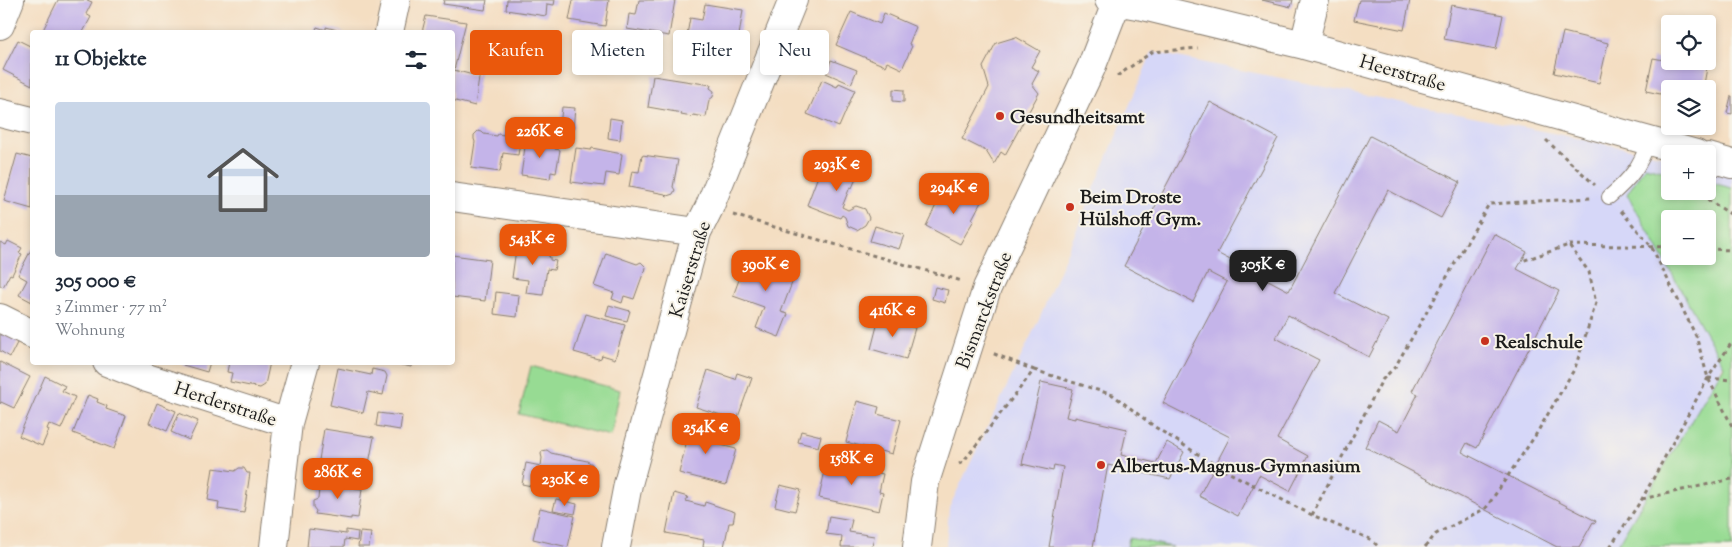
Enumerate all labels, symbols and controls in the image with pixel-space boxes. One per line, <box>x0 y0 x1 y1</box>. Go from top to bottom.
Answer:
map controls <box>1661 15 1716 265</box>
button: locate <box>1661 15 1716 70</box>
chip: Kaufen <box>470 30 562 75</box>
chip: Mieten <box>572 30 663 75</box>
chip: Filter <box>673 30 750 75</box>
chip: Neu <box>760 30 829 75</box>
text: 11 Objekte <box>55 45 147 75</box>
icon: filters <box>402 46 430 74</box>
street label: Heerstraße <box>1356 49 1449 100</box>
button: layers <box>1661 80 1716 135</box>
place label: Gesundheitsamt <box>1010 105 1145 132</box>
marker: Gesundheitsamt <box>994 110 1006 122</box>
pin: 226K € <box>499 116 581 159</box>
text: 226K € <box>516 121 564 144</box>
icon: home <box>198 135 288 225</box>
button: + <box>1661 145 1716 200</box>
pin: 293K € <box>796 150 878 192</box>
text: 293K € <box>814 154 860 177</box>
pin: 294K € <box>913 172 995 215</box>
text: 294K € <box>930 177 978 200</box>
place label: Beim Droste Hülshoff Gym. <box>1080 185 1201 234</box>
marker: Beim Droste Hülshoff Gym. <box>1064 201 1076 213</box>
button: − <box>1661 210 1716 265</box>
street label: Kaiserstraße <box>664 218 719 322</box>
pin: 543K € <box>492 224 574 266</box>
text: 543K € <box>511 228 555 251</box>
street label: Bismarckstraße <box>951 248 1020 373</box>
pin: 390K € <box>725 250 807 292</box>
pin: 305K € <box>1222 250 1304 292</box>
text: 390K € <box>742 254 790 277</box>
text: 305K € <box>1240 254 1286 277</box>
text: 305 000 € <box>55 267 137 297</box>
pin: 416K € <box>852 296 934 338</box>
text: 3 Zimmer · 77 m² <box>55 297 167 320</box>
text: 416K € <box>870 300 916 323</box>
text: Wohnung <box>55 320 125 343</box>
place label: Realschule <box>1495 330 1583 357</box>
marker: Realschule <box>1479 335 1491 347</box>
street label: Herderstraße <box>171 376 280 435</box>
pin: 254K € <box>665 412 747 455</box>
text: 254K € <box>683 417 729 440</box>
pin: 158K € <box>811 444 893 486</box>
text: 158K € <box>830 448 874 471</box>
place label: Albertus-Magnus-Gymnasium <box>1111 454 1361 481</box>
pin: 286K € <box>297 458 379 500</box>
marker: Albertus-Magnus-Gymnasium <box>1095 459 1107 471</box>
text: 286K € <box>314 462 362 485</box>
pin: 230K € <box>524 464 606 507</box>
text: 230K € <box>541 469 589 492</box>

